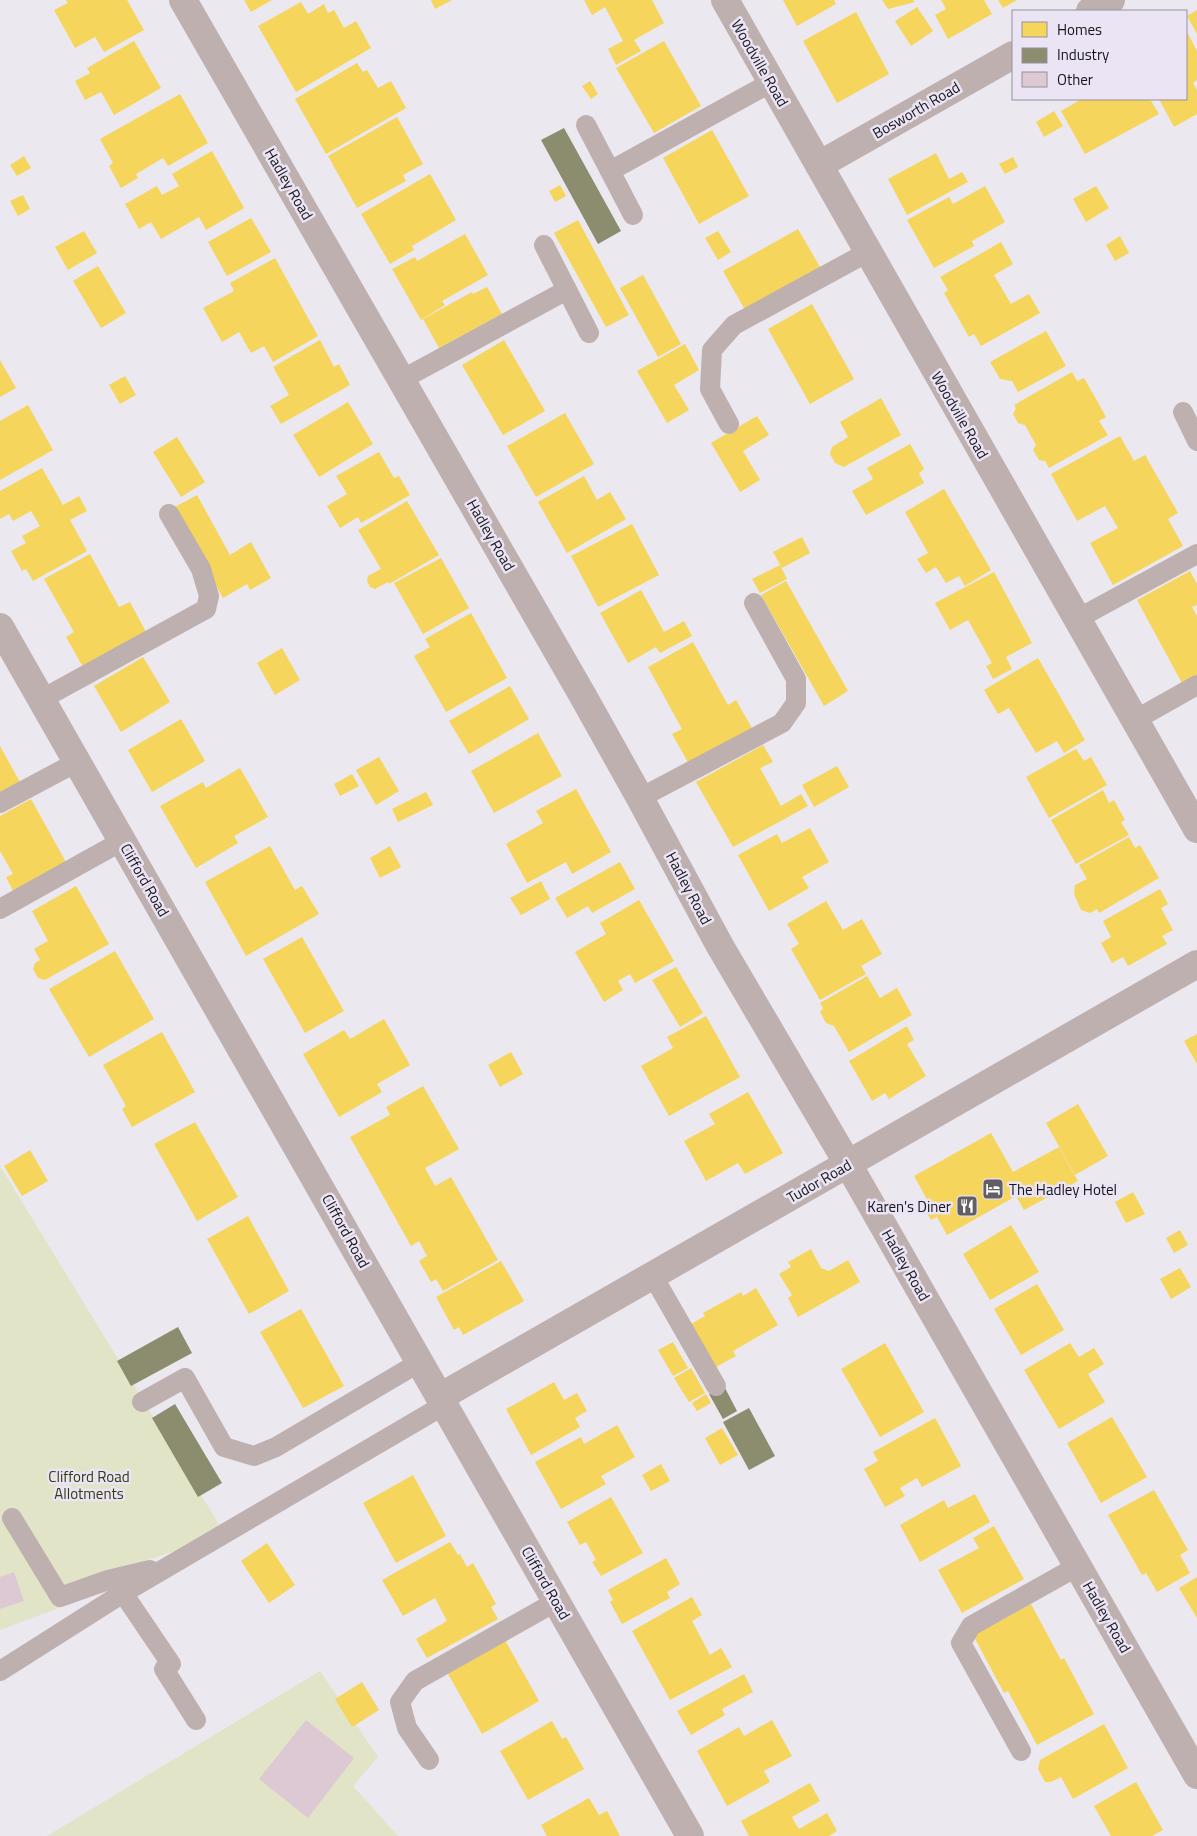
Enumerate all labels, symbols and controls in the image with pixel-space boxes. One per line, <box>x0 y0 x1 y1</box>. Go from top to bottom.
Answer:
legend <box>1012 10 1187 100</box>
street label: Woodville Road <box>726 15 794 111</box>
text: Homes <box>1057 18 1102 41</box>
text: Industry <box>1057 43 1109 66</box>
text: Other <box>1057 68 1093 91</box>
street label: Bosworth Road <box>868 76 964 144</box>
street label: Hadley Road <box>259 144 319 224</box>
street label: Woodville Road <box>926 367 994 463</box>
street label: Hadley Road <box>461 495 521 575</box>
street label: Clifford Road <box>115 839 175 921</box>
street label: Hadley Road <box>660 847 718 929</box>
street label: Tudor Road <box>782 1153 856 1209</box>
hotel icon: The Hadley Hotel <box>981 1177 1005 1201</box>
place label: The Hadley Hotel <box>1009 1178 1117 1201</box>
street label: Clifford Road <box>316 1190 376 1272</box>
restaurant icon: Karen's Diner <box>955 1194 979 1218</box>
place label: Karen's Diner <box>867 1195 951 1218</box>
street label: Hadley Road <box>876 1225 936 1305</box>
park label: Clifford Road Allotments <box>48 1465 130 1505</box>
street label: Clifford Road <box>516 1542 576 1624</box>
street label: Hadley Road <box>1077 1577 1137 1657</box>

